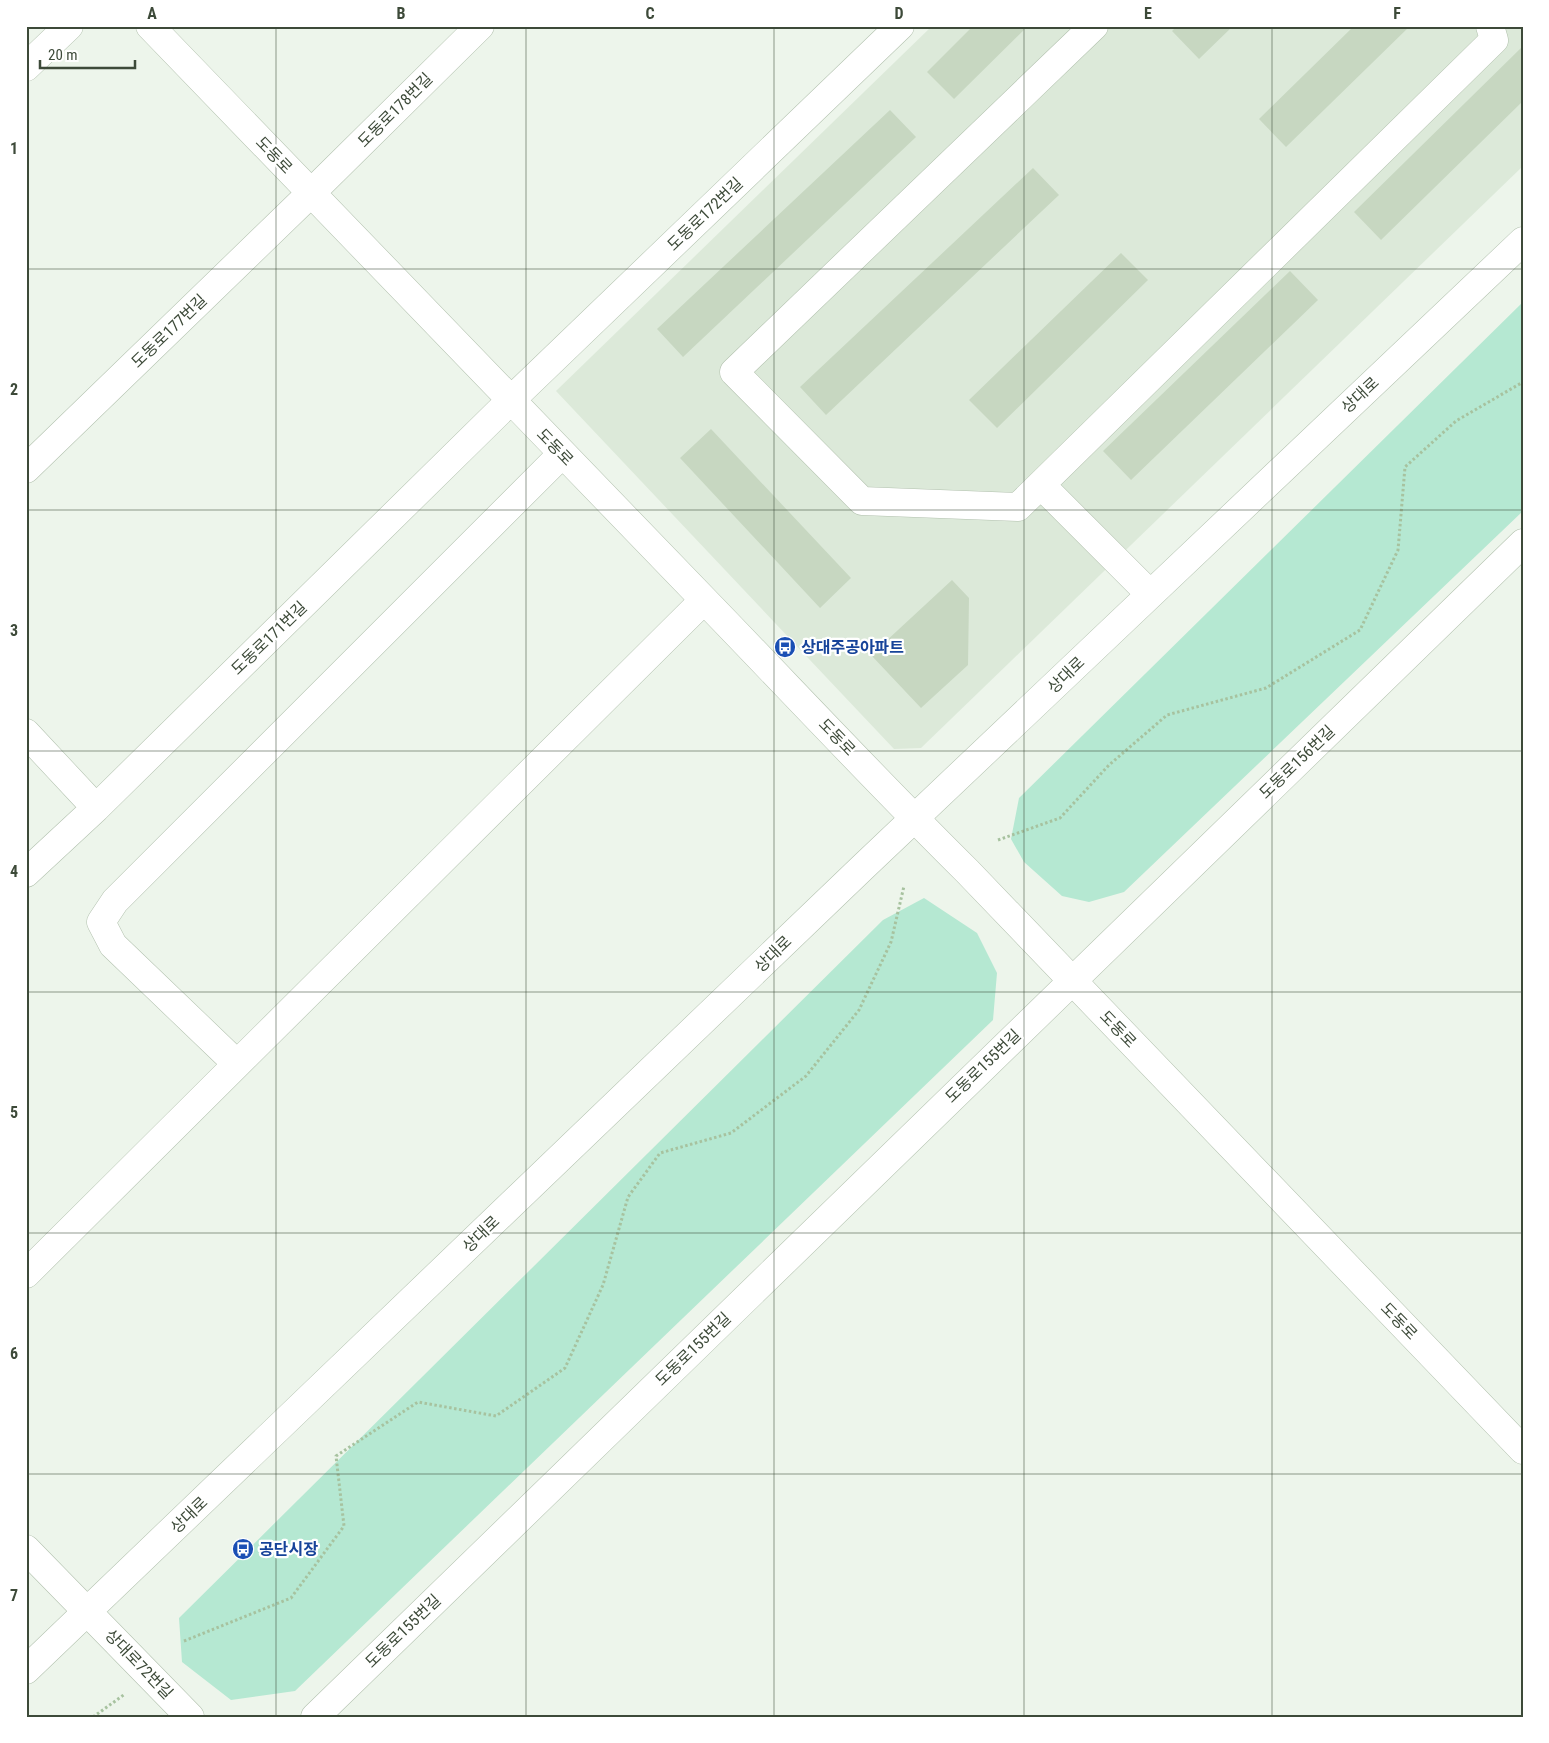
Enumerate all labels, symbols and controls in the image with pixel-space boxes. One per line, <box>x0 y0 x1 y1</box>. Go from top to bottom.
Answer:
text: A <box>147 4 157 23</box>
text: B <box>397 4 406 23</box>
text: C <box>645 4 655 23</box>
text: D <box>894 4 904 23</box>
text: E <box>1144 4 1152 23</box>
text: F <box>1393 4 1401 23</box>
scale bar <box>40 38 135 70</box>
text: 20 m <box>48 46 78 64</box>
street label: 도동로178번길 <box>354 69 436 151</box>
street label: 도동로 <box>252 133 296 178</box>
text: 1 <box>10 139 18 158</box>
street label: 도동로172번길 <box>663 173 747 255</box>
street label: 도동로177번길 <box>127 290 211 372</box>
street label: 상대로 <box>1337 373 1383 417</box>
text: 2 <box>10 380 18 399</box>
street label: 도동로 <box>533 425 577 470</box>
street label: 도동로171번길 <box>227 597 311 679</box>
text: 3 <box>10 621 18 640</box>
bus stop icon: 상대주공아파트 <box>773 635 797 659</box>
place label: 상대주공아파트 <box>801 638 904 657</box>
street label: 상대로 <box>1044 653 1089 697</box>
street label: 도동로 <box>815 715 859 760</box>
street label: 도동로156번길 <box>1255 721 1339 803</box>
text: 4 <box>10 862 18 881</box>
street label: 상대로 <box>751 932 796 976</box>
street label: 도동로 <box>1096 1007 1140 1052</box>
street label: 도동로155번길 <box>941 1025 1025 1107</box>
text: 5 <box>10 1103 18 1122</box>
street label: 상대로 <box>459 1212 504 1256</box>
street label: 도동로 <box>1377 1299 1421 1344</box>
street label: 도동로155번길 <box>651 1308 735 1390</box>
text: 6 <box>10 1344 18 1363</box>
street label: 상대로 <box>167 1493 212 1537</box>
bus stop icon: 공단시장 <box>231 1537 255 1561</box>
place label: 공단시장 <box>259 1540 318 1559</box>
text: 7 <box>10 1586 18 1605</box>
street label: 도동로155번길 <box>361 1590 445 1672</box>
street label: 상대로72번길 <box>101 1625 177 1703</box>

